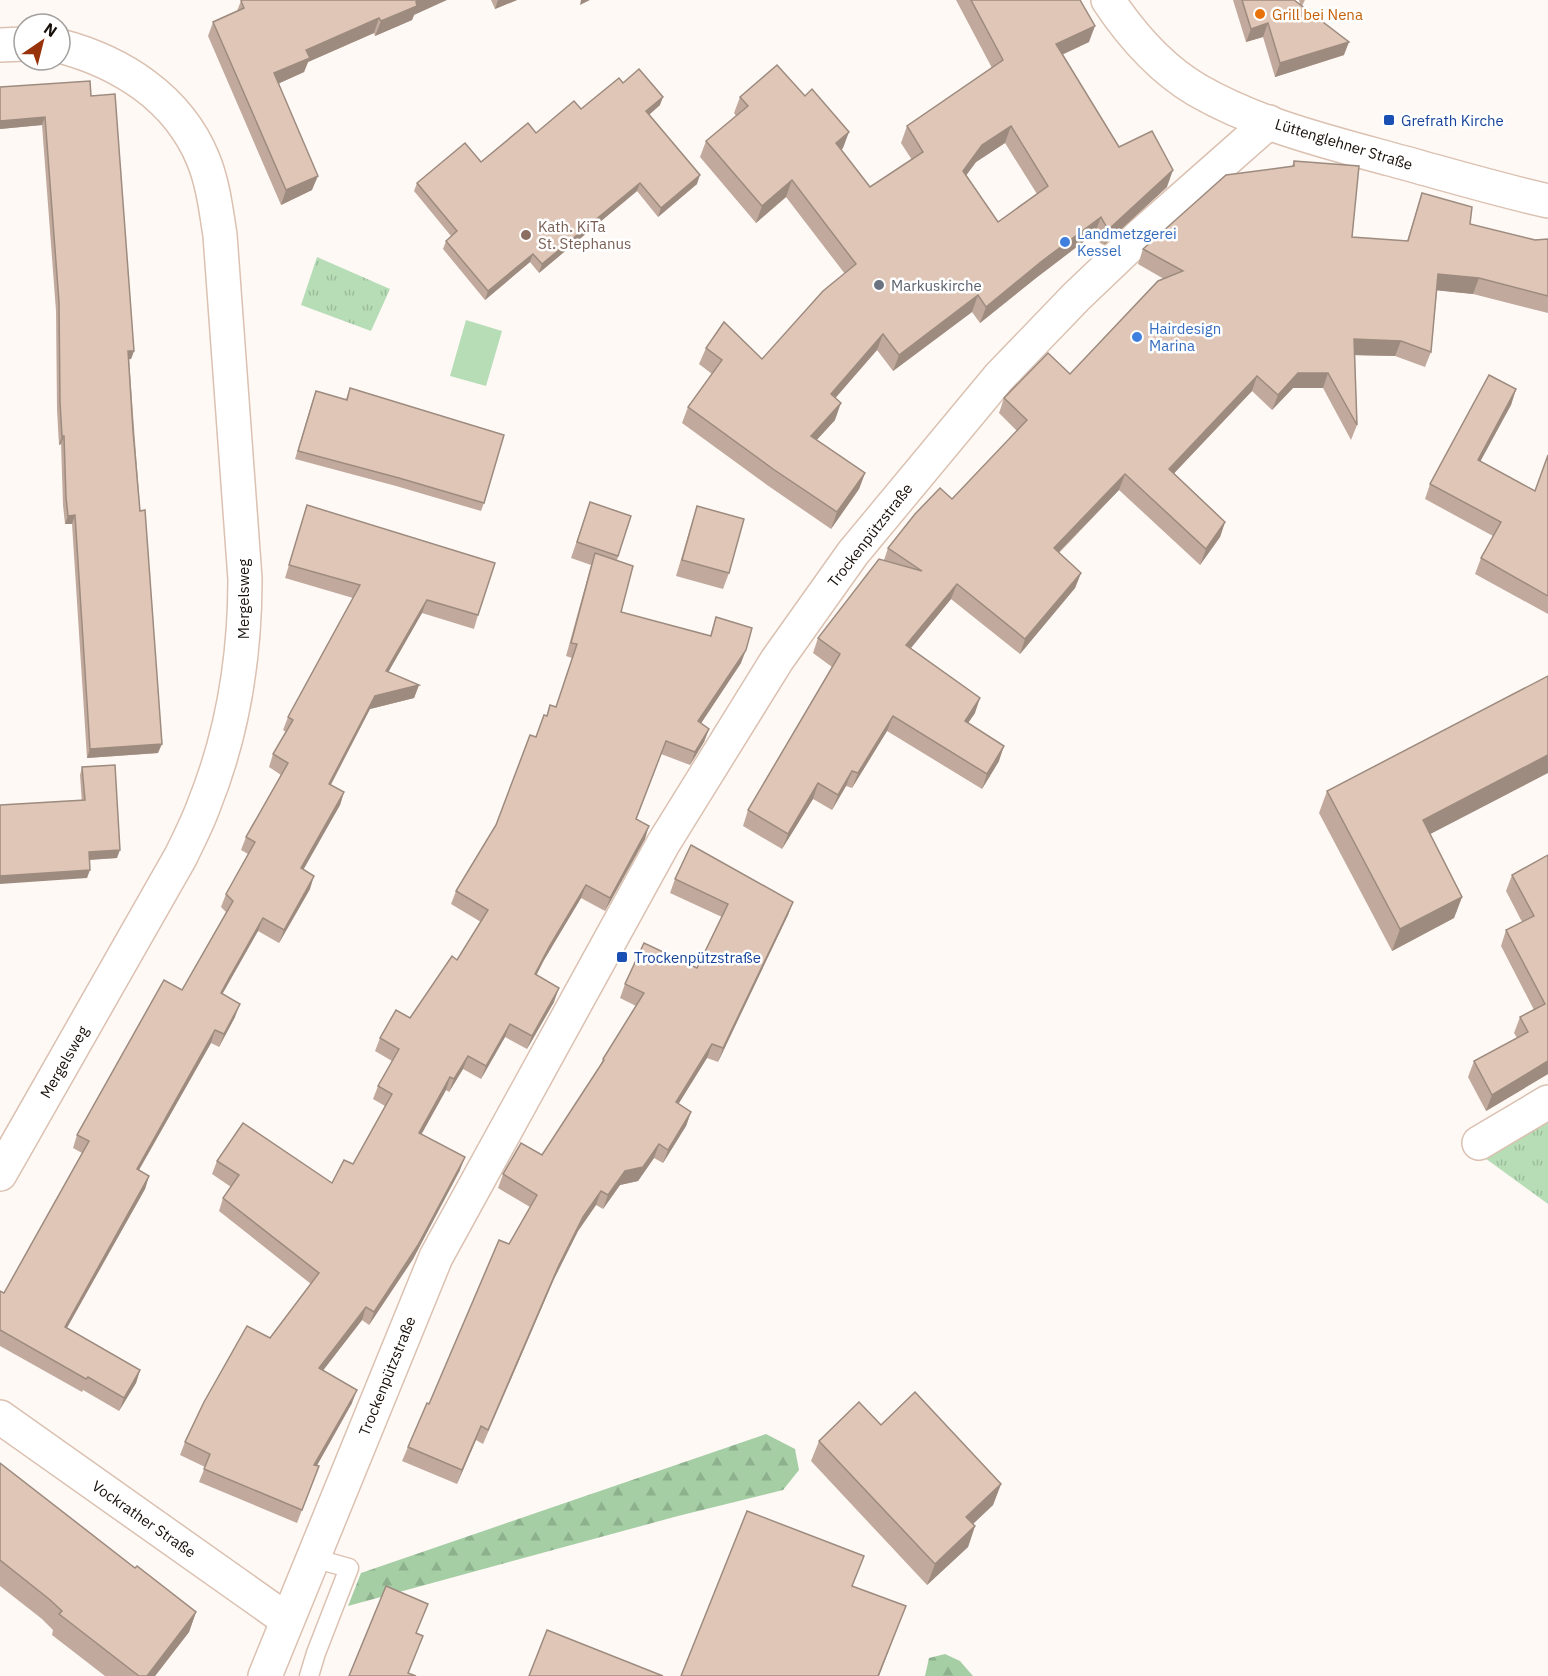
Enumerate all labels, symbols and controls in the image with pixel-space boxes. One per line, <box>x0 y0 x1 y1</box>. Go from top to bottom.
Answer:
place label: Grill bei Nena <box>1272 5 1363 24</box>
marker: Grill bei Nena <box>1253 7 1267 21</box>
north arrow <box>12 12 72 72</box>
text: N <box>40 18 61 41</box>
place label: Grefrath Kirche <box>1401 111 1504 130</box>
marker: Grefrath Kirche <box>1382 113 1396 127</box>
street label: Lüttenglehner Straße <box>1273 114 1415 174</box>
place label: Kath. KiTa St. Stephanus <box>538 217 631 253</box>
place label: Landmetzgerei Kessel <box>1077 224 1177 260</box>
marker: Kath. KiTa St. Stephanus <box>519 228 533 242</box>
marker: Landmetzgerei Kessel <box>1058 235 1072 249</box>
place label: Markuskirche <box>891 276 982 295</box>
marker: Markuskirche <box>872 278 886 292</box>
place label: Hairdesign Marina <box>1149 319 1221 355</box>
marker: Hairdesign Marina <box>1130 330 1144 344</box>
street label: Trockenpützstraße <box>823 479 917 591</box>
street label: Mergelsweg <box>234 559 253 639</box>
place label: Trockenpützstraße <box>634 948 761 967</box>
marker: Trockenpützstraße <box>615 950 629 964</box>
street label: Mergelsweg <box>36 1022 92 1102</box>
street label: Trockenpützstraße <box>354 1314 420 1438</box>
street label: Vockrather Straße <box>88 1476 200 1562</box>

